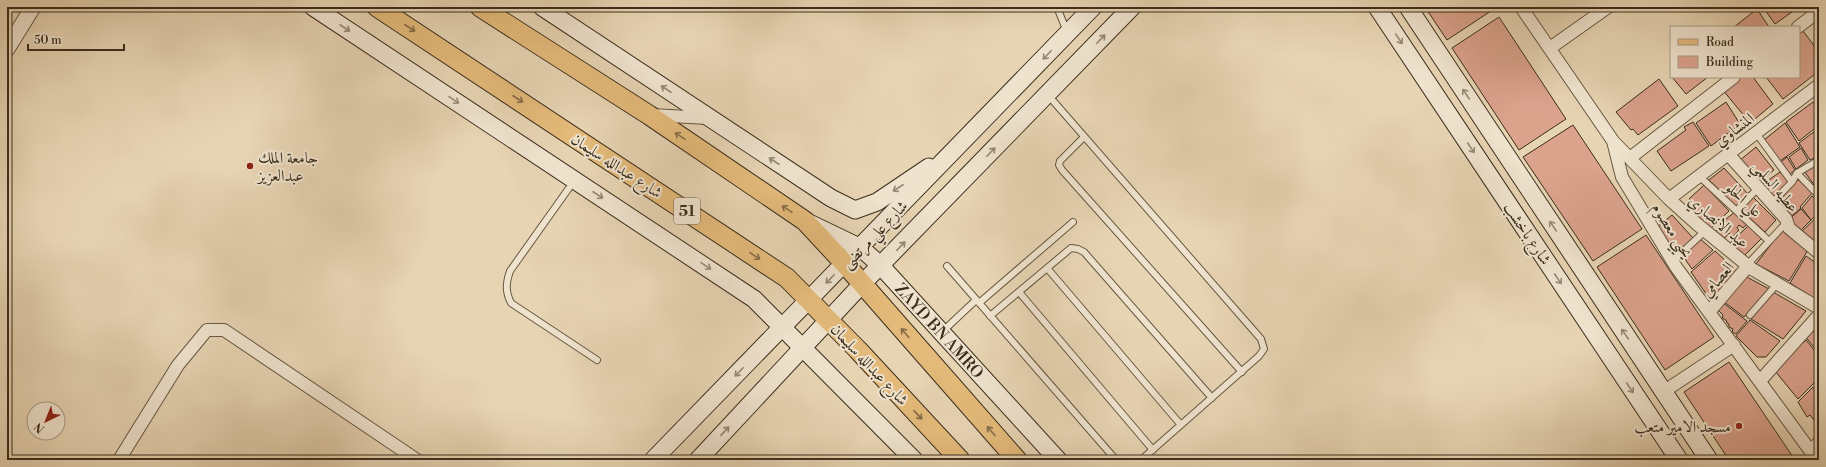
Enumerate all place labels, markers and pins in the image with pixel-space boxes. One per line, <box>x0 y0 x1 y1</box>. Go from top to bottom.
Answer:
place label: جامعة الملك عبدالعزيز <box>256 148 318 186</box>
marker: جامعة الملك عبدالعزيز <box>245 161 255 171</box>
place label: مسجد الامير متعب <box>1634 417 1731 437</box>
marker: مسجد الامير متعب <box>1734 421 1744 431</box>

